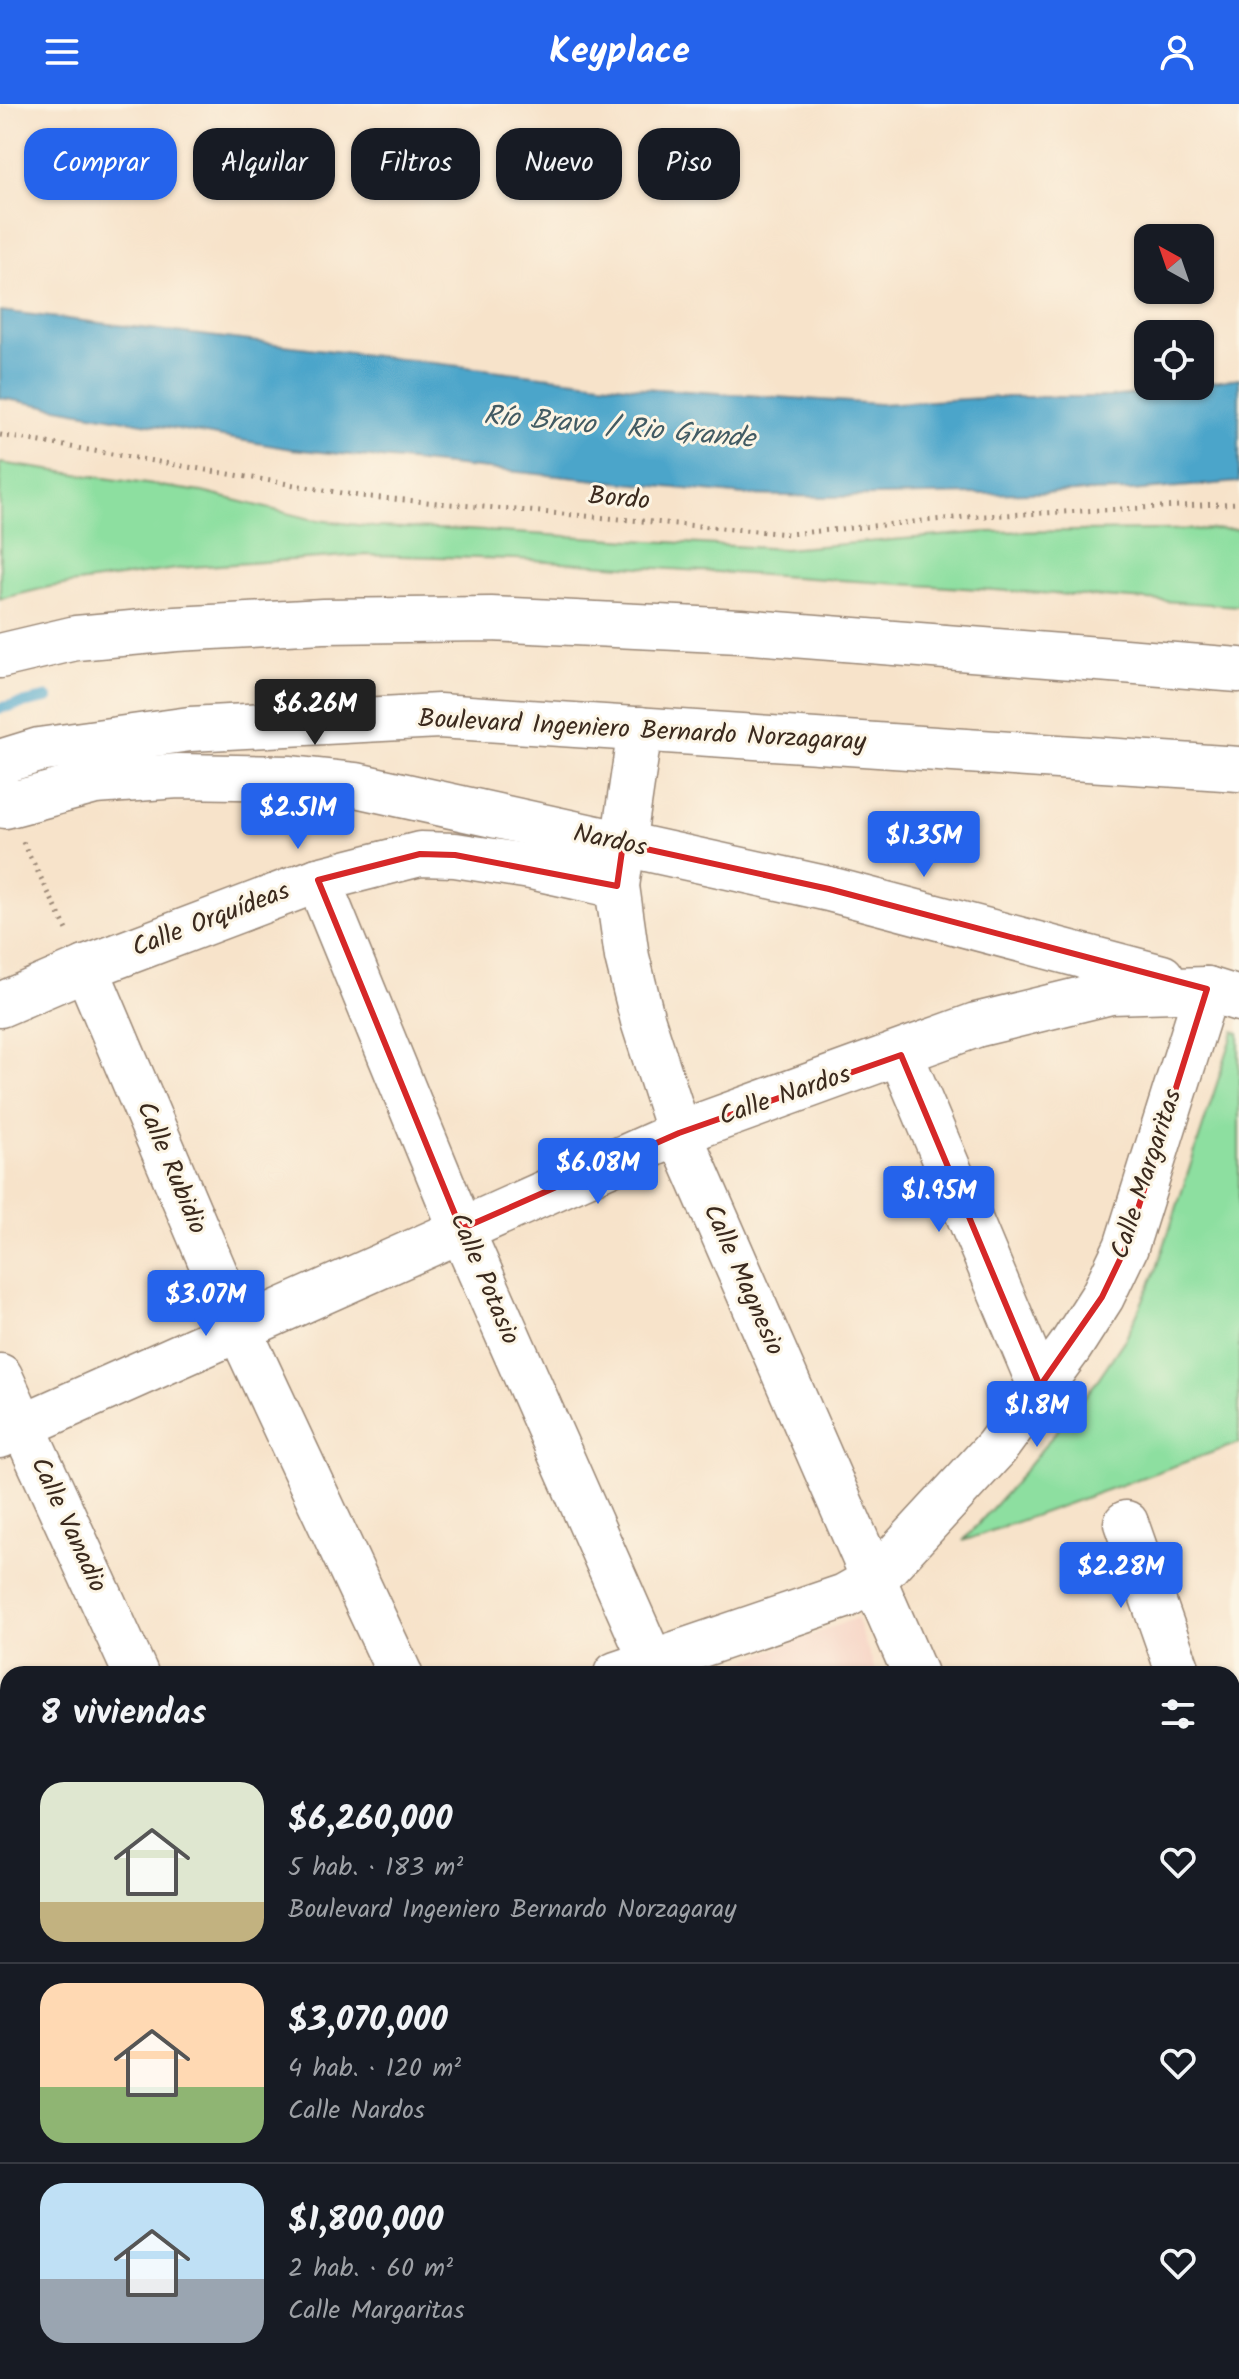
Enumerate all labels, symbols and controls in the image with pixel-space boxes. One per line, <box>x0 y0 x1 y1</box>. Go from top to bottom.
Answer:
text: Keyplace <box>549 24 690 81</box>
icon: menu <box>40 30 84 74</box>
icon: person <box>1155 30 1199 74</box>
chip: Comprar <box>24 128 177 200</box>
chip: Alquilar <box>193 128 335 200</box>
chip: Filtros <box>351 128 480 200</box>
chip: Nuevo <box>496 128 622 200</box>
chip: Piso <box>638 128 740 200</box>
north arrow <box>1134 224 1214 304</box>
map controls <box>1134 224 1214 400</box>
button: locate <box>1134 320 1214 400</box>
water label: Río Bravo / Rio Grande <box>482 394 759 462</box>
street label: Bordo <box>586 475 652 523</box>
pin: $6.26M <box>250 679 380 747</box>
text: $6.26M <box>273 684 357 726</box>
street label: Boulevard Ingeniero Bernardo Norzagaray <box>417 698 868 764</box>
pin: $2.51M <box>233 783 363 851</box>
text: $2.51M <box>259 788 337 830</box>
pin: $1.35M <box>859 811 989 879</box>
street label: Nardos <box>569 813 651 869</box>
text: $1.35M <box>886 816 962 858</box>
street label: Calle Orquídeas <box>126 871 296 969</box>
street label: Calle Nardos <box>713 1054 857 1138</box>
street label: Calle Margaritas <box>1100 1084 1194 1264</box>
street label: Calle Rubidio <box>124 1095 218 1241</box>
pin: $6.08M <box>533 1138 663 1206</box>
text: $6.08M <box>556 1143 640 1185</box>
pin: $1.95M <box>874 1166 1004 1234</box>
text: $1.95M <box>901 1171 977 1213</box>
street label: Calle Magnesio <box>691 1197 795 1363</box>
street label: Calle Potasio <box>437 1206 531 1352</box>
pin: $3.07M <box>141 1270 271 1338</box>
text: $3.07M <box>165 1275 247 1317</box>
pin: $1.8M <box>981 1381 1093 1449</box>
text: $1.8M <box>1005 1386 1069 1428</box>
street label: Calle Vanadio <box>18 1450 118 1600</box>
pin: $2.28M <box>1056 1542 1186 1610</box>
text: $2.28M <box>1078 1547 1164 1589</box>
text: 8 viviendas <box>40 1687 207 1741</box>
icon: filters <box>1156 1692 1200 1736</box>
text: $6,260,000 <box>288 1793 452 1847</box>
icon: home <box>104 1814 200 1910</box>
icon: heart <box>1156 1840 1200 1884</box>
text: 5 hab. · 183 m² <box>288 1847 463 1889</box>
text: Boulevard Ingeniero Bernardo Norzagaray <box>288 1889 736 1931</box>
text: $3,070,000 <box>288 1994 448 2048</box>
icon: home <box>104 2015 200 2111</box>
icon: heart <box>1156 2041 1200 2085</box>
text: 4 hab. · 120 m² <box>288 2048 461 2090</box>
text: Calle Nardos <box>288 2090 425 2132</box>
text: $1,800,000 <box>288 2194 443 2248</box>
icon: home <box>104 2215 200 2311</box>
icon: heart <box>1156 2241 1200 2285</box>
text: 2 hab. · 60 m² <box>288 2248 453 2290</box>
text: Calle Margaritas <box>288 2290 465 2332</box>

